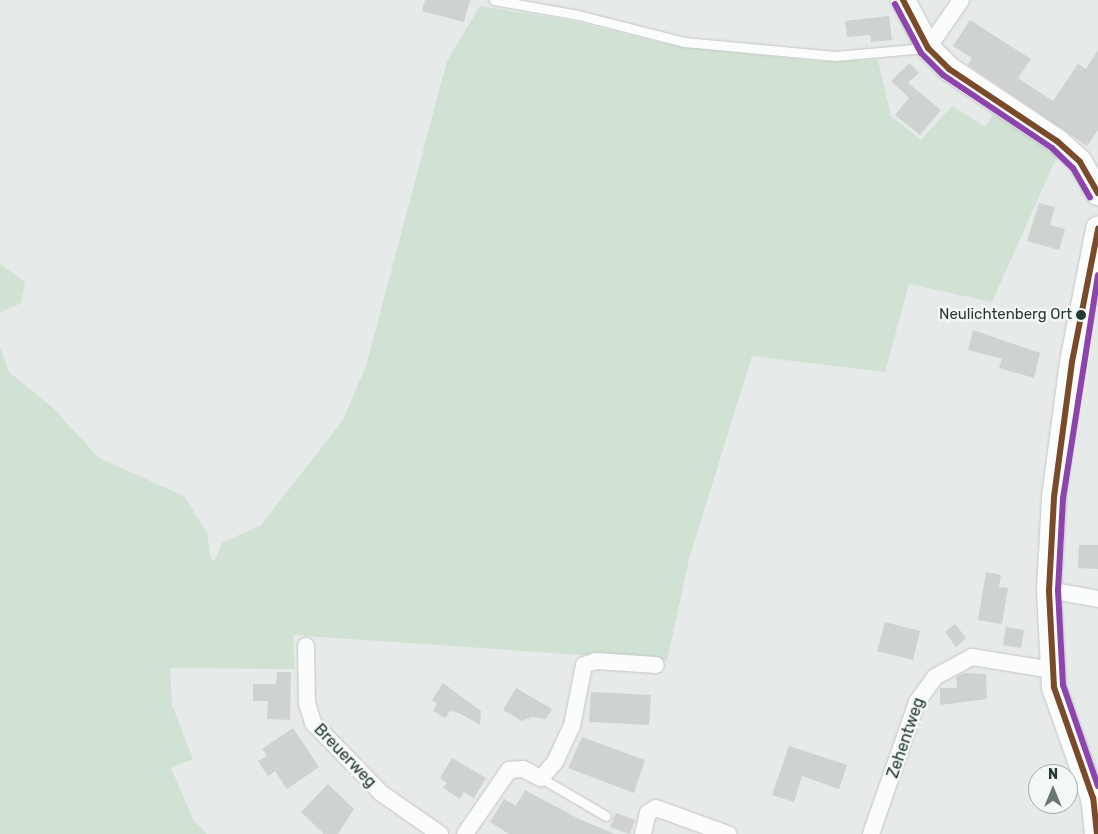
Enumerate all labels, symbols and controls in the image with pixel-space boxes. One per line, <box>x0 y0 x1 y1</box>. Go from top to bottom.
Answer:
place label: Neulichtenberg Ort <box>939 306 1072 324</box>
marker: Neulichtenberg Ort <box>1076 310 1086 320</box>
street label: Zehentweg <box>883 695 929 781</box>
street label: Breuerweg <box>310 720 380 792</box>
north arrow <box>1028 764 1078 814</box>
text: N <box>1048 766 1058 783</box>

